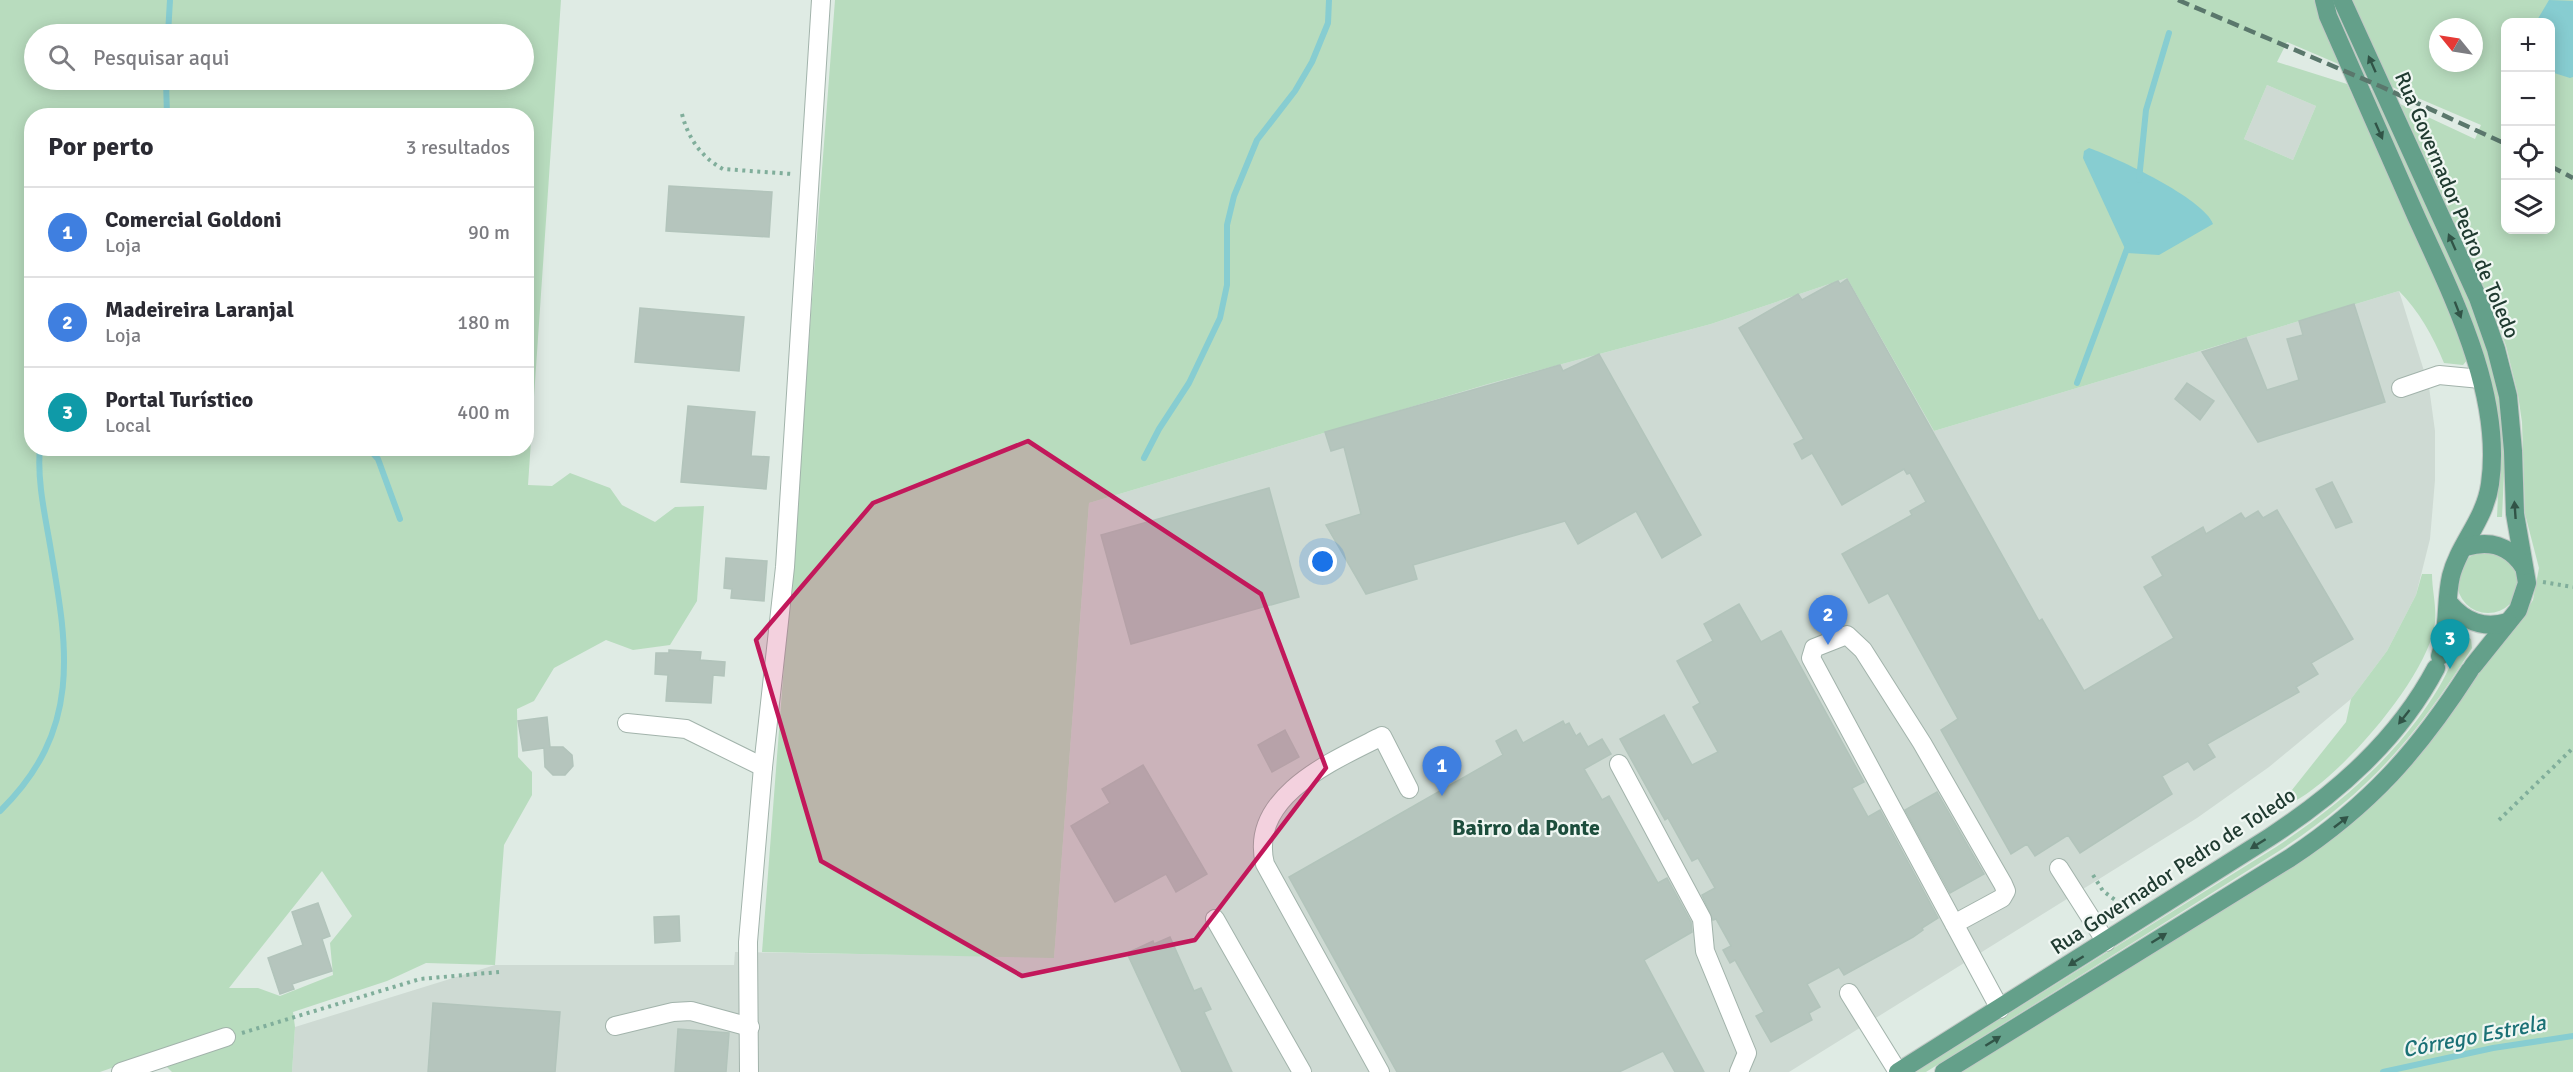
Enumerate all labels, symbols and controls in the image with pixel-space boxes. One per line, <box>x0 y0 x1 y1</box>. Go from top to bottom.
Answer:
north arrow <box>2429 18 2483 72</box>
map controls <box>2501 18 2555 234</box>
button: + <box>2501 18 2555 72</box>
search box <box>24 24 534 90</box>
icon: search <box>45 41 78 74</box>
text: Pesquisar aqui <box>93 44 229 71</box>
one-way arrow <box>2367 55 2376 73</box>
street label: Rua Governador Pedro de Toledo <box>2389 68 2525 342</box>
button: − <box>2501 72 2555 126</box>
one-way arrow <box>2374 123 2384 141</box>
button: locate <box>2501 126 2555 180</box>
text: Por perto <box>48 131 154 163</box>
text: 3 resultados <box>406 135 510 160</box>
button: layers <box>2501 180 2555 234</box>
text: Comercial Goldoni <box>105 206 282 233</box>
text: 1 <box>62 220 73 245</box>
text: 90 m <box>468 220 510 245</box>
text: Loja <box>105 233 141 258</box>
one-way arrow <box>2448 233 2457 250</box>
text: Madeireira Laranjal <box>105 296 294 323</box>
one-way arrow <box>2453 301 2463 319</box>
text: 2 <box>62 310 73 335</box>
text: 180 m <box>457 310 510 335</box>
text: Loja <box>105 323 141 348</box>
text: Portal Turístico <box>105 386 253 413</box>
text: 3 <box>62 400 73 425</box>
text: 400 m <box>457 400 510 425</box>
text: Local <box>105 413 151 438</box>
one-way arrow <box>2510 500 2520 519</box>
your location <box>1308 547 1337 576</box>
pin: 2 <box>1808 596 1848 645</box>
pin: 3 <box>2430 620 2470 669</box>
one-way arrow <box>2398 709 2411 725</box>
pin: 1 <box>1422 746 1462 796</box>
street label: Rua Governador Pedro de Toledo <box>2045 782 2301 960</box>
district label: Bairro da Ponte <box>1452 814 1600 841</box>
one-way arrow <box>2333 816 2349 828</box>
one-way arrow <box>2250 839 2267 850</box>
one-way arrow <box>2151 933 2167 944</box>
one-way arrow <box>2068 955 2084 966</box>
water label: Córrego Estrela <box>2400 1009 2549 1063</box>
one-way arrow <box>1985 1036 2001 1047</box>

